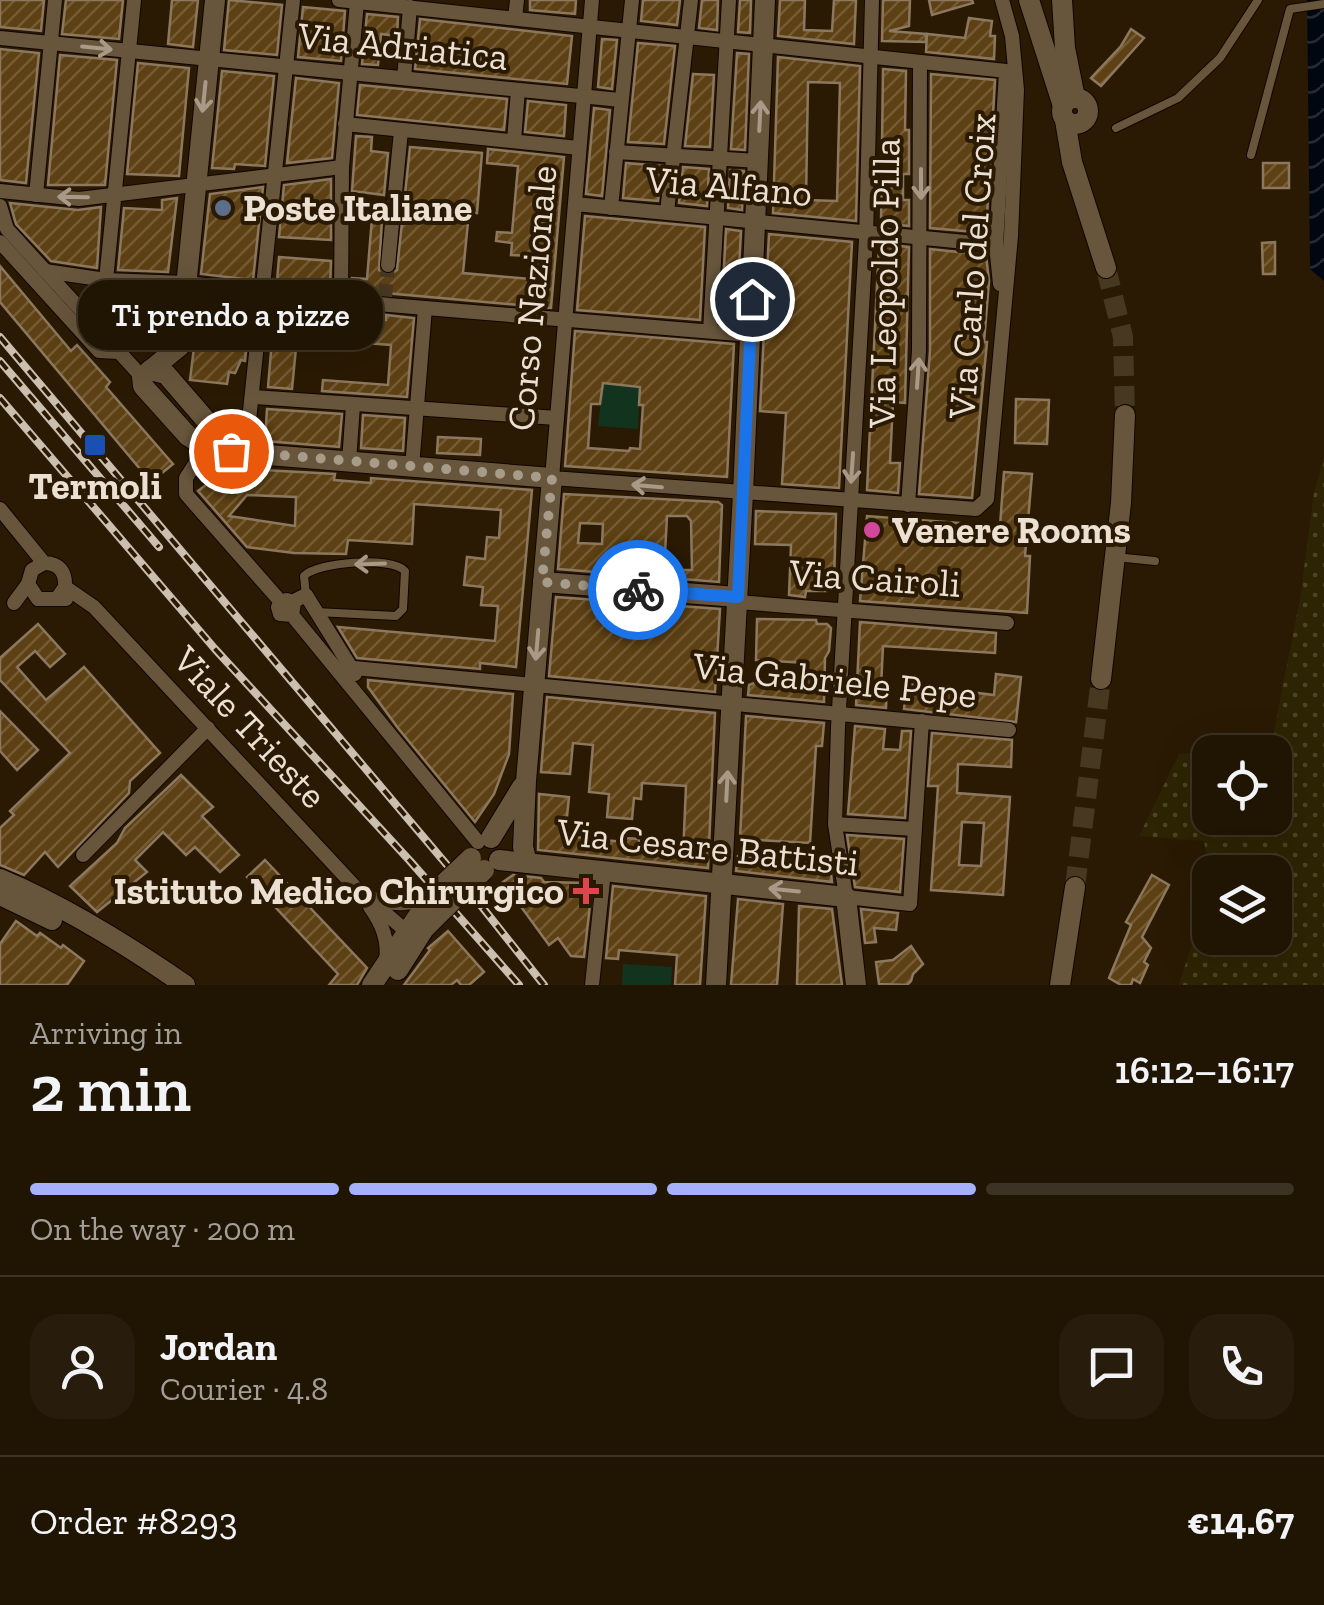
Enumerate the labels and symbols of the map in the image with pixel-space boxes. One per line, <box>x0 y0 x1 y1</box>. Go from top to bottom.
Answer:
street label: Via Adriatica <box>295 12 510 80</box>
one-way arrow <box>80 39 113 58</box>
one-way arrow <box>195 80 214 113</box>
one-way arrow <box>750 101 769 133</box>
street label: Via Carlo del Croix <box>938 112 1006 421</box>
street label: Via Leopoldo Pilla <box>858 138 910 429</box>
street label: Via Alfano <box>643 156 814 216</box>
street label: Corso Nazionale <box>497 163 567 433</box>
one-way arrow <box>912 168 930 200</box>
place label: Poste Italiane <box>243 185 472 231</box>
one-way arrow <box>58 188 90 207</box>
marker: Poste Italiane <box>212 197 234 219</box>
pin <box>710 257 795 342</box>
callout: Ti prendo a pizze <box>79 281 384 351</box>
one-way arrow <box>908 357 927 389</box>
pin <box>189 409 274 494</box>
marker: Termoli <box>82 432 108 458</box>
one-way arrow <box>842 452 861 484</box>
place label: Termoli <box>28 463 162 509</box>
one-way arrow <box>632 476 664 495</box>
place label: Venere Rooms <box>892 507 1131 553</box>
marker: Venere Rooms <box>861 519 883 541</box>
courier <box>588 540 688 640</box>
street label: Via Cairoli <box>787 549 962 607</box>
one-way arrow <box>354 554 386 573</box>
one-way arrow <box>528 628 547 661</box>
street label: Viale Trieste <box>163 636 337 818</box>
street label: Via Gabriele Pepe <box>690 642 979 718</box>
one-way arrow <box>718 771 737 803</box>
street label: Via Cesare Battisti <box>554 808 861 886</box>
place label: Istituto Medico Chirurgico <box>113 868 564 914</box>
marker: Istituto Medico Chirurgico <box>573 878 599 904</box>
one-way arrow <box>768 880 800 899</box>

